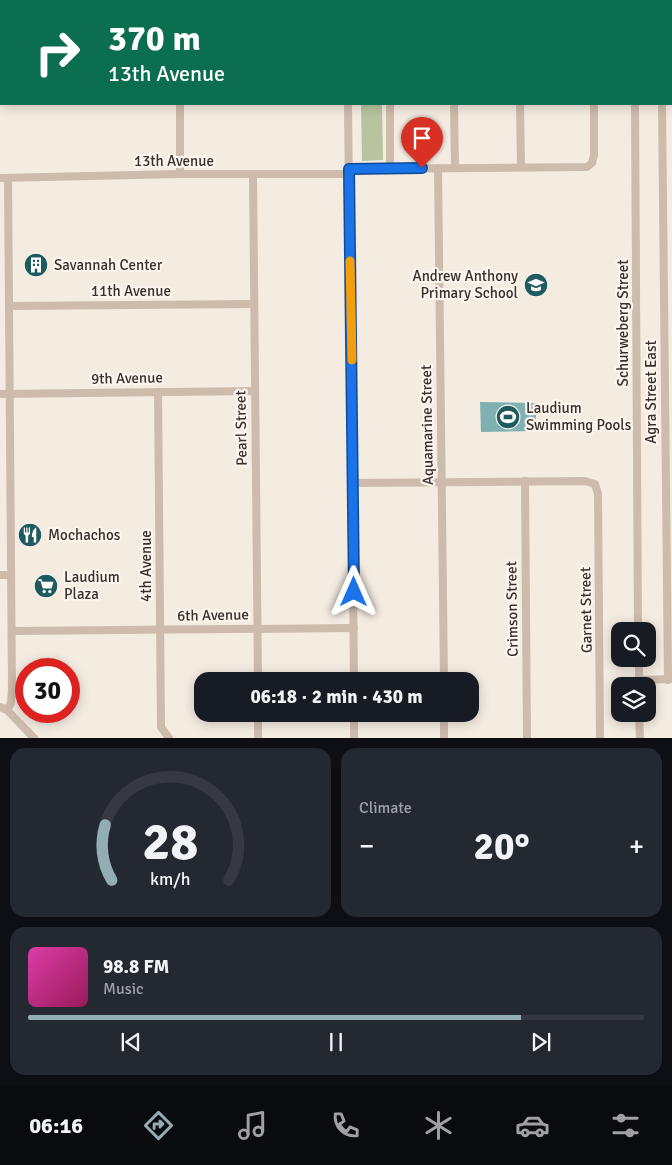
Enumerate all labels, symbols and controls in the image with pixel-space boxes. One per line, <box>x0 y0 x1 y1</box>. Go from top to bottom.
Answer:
text: 370 m <box>108 17 201 60</box>
icon: right <box>25 20 90 85</box>
text: 13th Avenue <box>108 60 225 87</box>
pin <box>401 117 443 168</box>
icon: arrive <box>408 124 436 152</box>
street label: 13th Avenue <box>134 152 214 170</box>
building icon: Savannah Center <box>23 252 49 278</box>
place label: Savannah Center <box>54 256 163 274</box>
street label: Schurweberg Street <box>614 260 632 386</box>
place label: Andrew Anthony Primary School <box>412 267 518 302</box>
school or university icon: Andrew Anthony Primary School <box>523 272 549 298</box>
street label: 11th Avenue <box>91 282 171 300</box>
street label: Agra Street East <box>642 340 660 444</box>
street label: Aquamarine Street <box>417 365 437 485</box>
street label: 9th Avenue <box>91 368 163 388</box>
street label: Pearl Street <box>231 390 251 466</box>
place label: Laudium Swimming Pools <box>526 399 632 434</box>
sports icon: Laudium Swimming Pools <box>495 404 521 430</box>
restaurant icon: Mochachos <box>17 522 43 548</box>
place label: Mochachos <box>48 526 121 544</box>
street label: 4th Avenue <box>137 530 155 602</box>
street label: Crimson Street <box>502 561 522 657</box>
position arrow <box>327 565 379 617</box>
street label: Garnet Street <box>576 567 596 653</box>
place label: Laudium Plaza <box>64 568 120 603</box>
supermarket icon: Laudium Plaza <box>33 573 59 599</box>
street label: 6th Avenue <box>177 605 249 625</box>
map controls <box>611 622 656 722</box>
button: search <box>611 622 656 667</box>
speed limit sign: 30 <box>15 658 80 723</box>
button: layers <box>611 677 656 722</box>
text: 06:18 · 2 min · 430 m <box>250 685 423 709</box>
text: Climate <box>359 798 412 818</box>
text: 28 <box>142 810 199 874</box>
text: 20° <box>473 823 530 870</box>
text: − <box>359 829 374 863</box>
text: + <box>629 829 644 863</box>
text: km/h <box>150 868 191 890</box>
text: 98.8 FM <box>103 955 169 979</box>
text: Music <box>103 979 144 999</box>
icon: previous <box>117 1028 145 1056</box>
icon: pause <box>322 1028 350 1056</box>
icon: next <box>527 1028 555 1056</box>
icon: directions <box>141 1108 176 1143</box>
icon: music <box>235 1108 270 1143</box>
icon: phone <box>328 1108 363 1143</box>
icon: climate <box>421 1108 456 1143</box>
icon: car <box>515 1108 550 1143</box>
icon: filters <box>608 1108 643 1143</box>
text: 06:16 <box>29 1112 83 1139</box>

